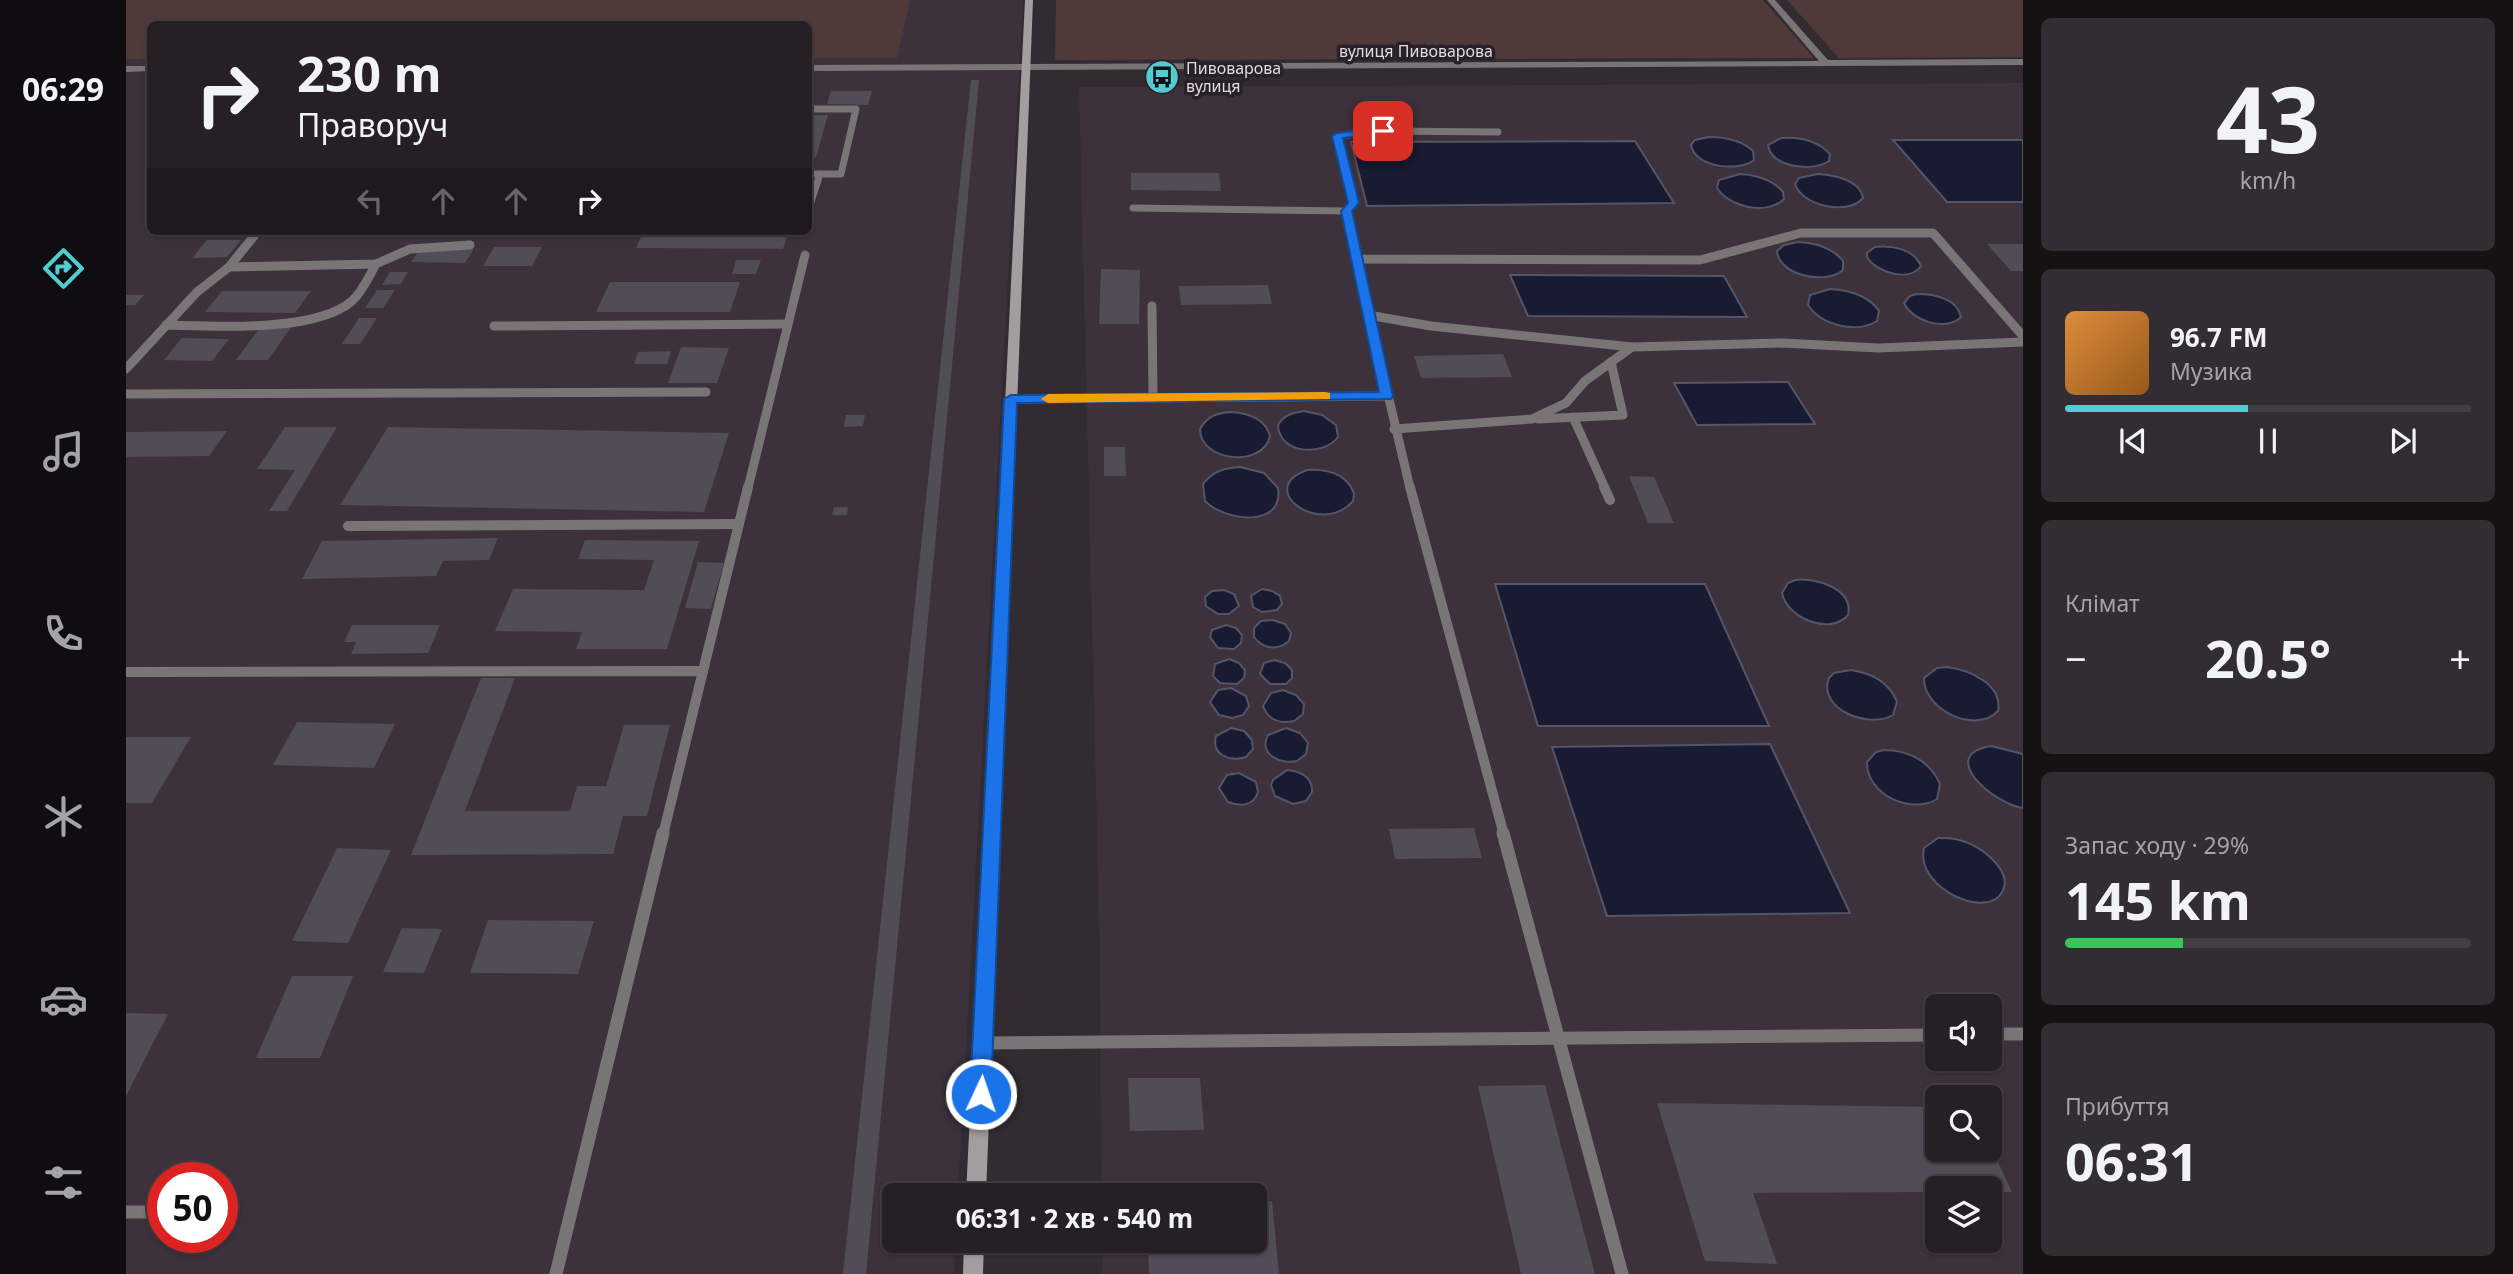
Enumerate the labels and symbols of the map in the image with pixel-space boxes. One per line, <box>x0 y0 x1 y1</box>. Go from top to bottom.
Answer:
street label: вулиця Пивоварова <box>1339 40 1493 62</box>
place label: Пивоварова вулиця <box>1186 57 1281 97</box>
bus stop icon: Пивоварова вулиця <box>1143 58 1181 96</box>
pin <box>1353 101 1413 161</box>
position arrow <box>944 1057 1018 1131</box>
speed limit sign: 50 <box>147 1162 238 1253</box>

